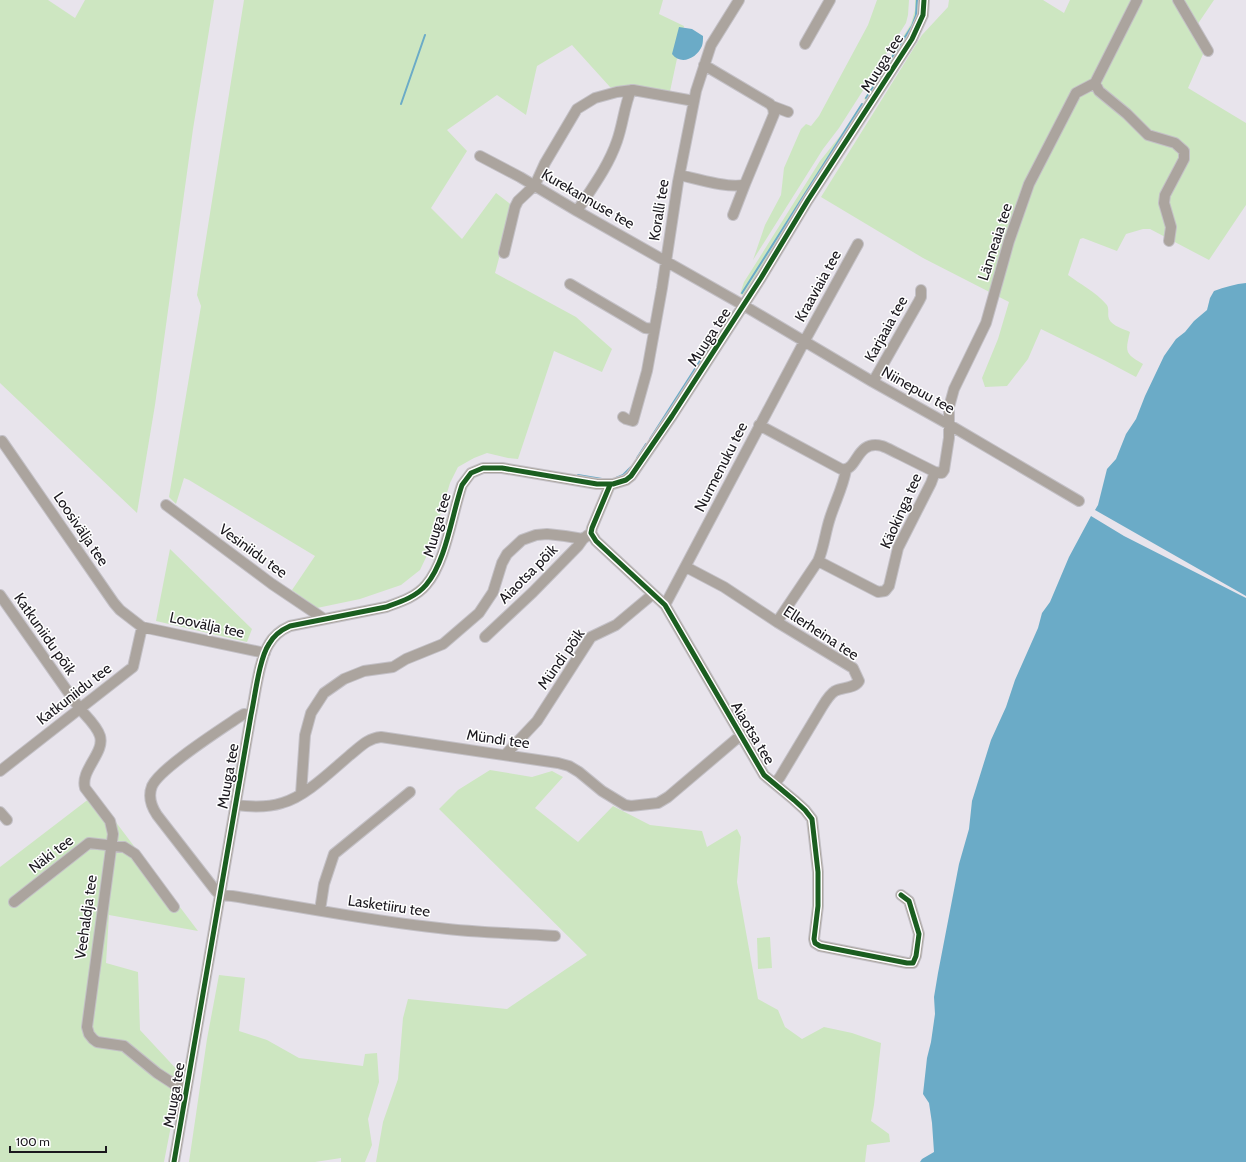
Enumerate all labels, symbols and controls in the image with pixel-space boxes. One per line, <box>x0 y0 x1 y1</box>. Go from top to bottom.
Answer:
street label: Muuga tee <box>857 30 907 96</box>
street label: Kurekannuse tee <box>538 165 638 233</box>
street label: Koralli tee <box>645 178 673 242</box>
street label: Länneaia tee <box>974 201 1016 283</box>
street label: Kraaviaia tee <box>791 247 845 325</box>
street label: Karjaaia tee <box>861 293 912 365</box>
street label: Muuga tee <box>683 304 735 370</box>
street label: Niinepuu tee <box>878 363 958 418</box>
street label: Nurmenuku tee <box>691 419 751 515</box>
street label: Käokinga tee <box>876 470 926 551</box>
street label: Loosivälja tee <box>50 489 113 570</box>
street label: Muuga tee <box>419 490 455 559</box>
street label: Vesiniidu tee <box>215 520 291 582</box>
street label: Aiaotsa põik <box>495 541 561 607</box>
street label: Katkuniidu põik <box>10 590 80 679</box>
street label: Ellerheina tee <box>780 602 862 664</box>
street label: Loovälja tee <box>168 608 246 642</box>
street label: Mündi põik <box>534 625 588 693</box>
street label: Katkuniidu tee <box>33 659 115 729</box>
street label: Aiaotsa tee <box>727 698 779 768</box>
street label: Mündi tee <box>465 726 531 752</box>
street label: Muuga tee <box>213 742 243 810</box>
street label: Näki tee <box>25 831 77 877</box>
street label: Veehaldja tee <box>71 873 101 960</box>
street label: Lasketiiru tee <box>347 891 432 921</box>
street label: Muuga tee <box>159 1061 189 1129</box>
scale bar <box>10 1128 106 1154</box>
text: 100 m <box>16 1134 50 1149</box>

